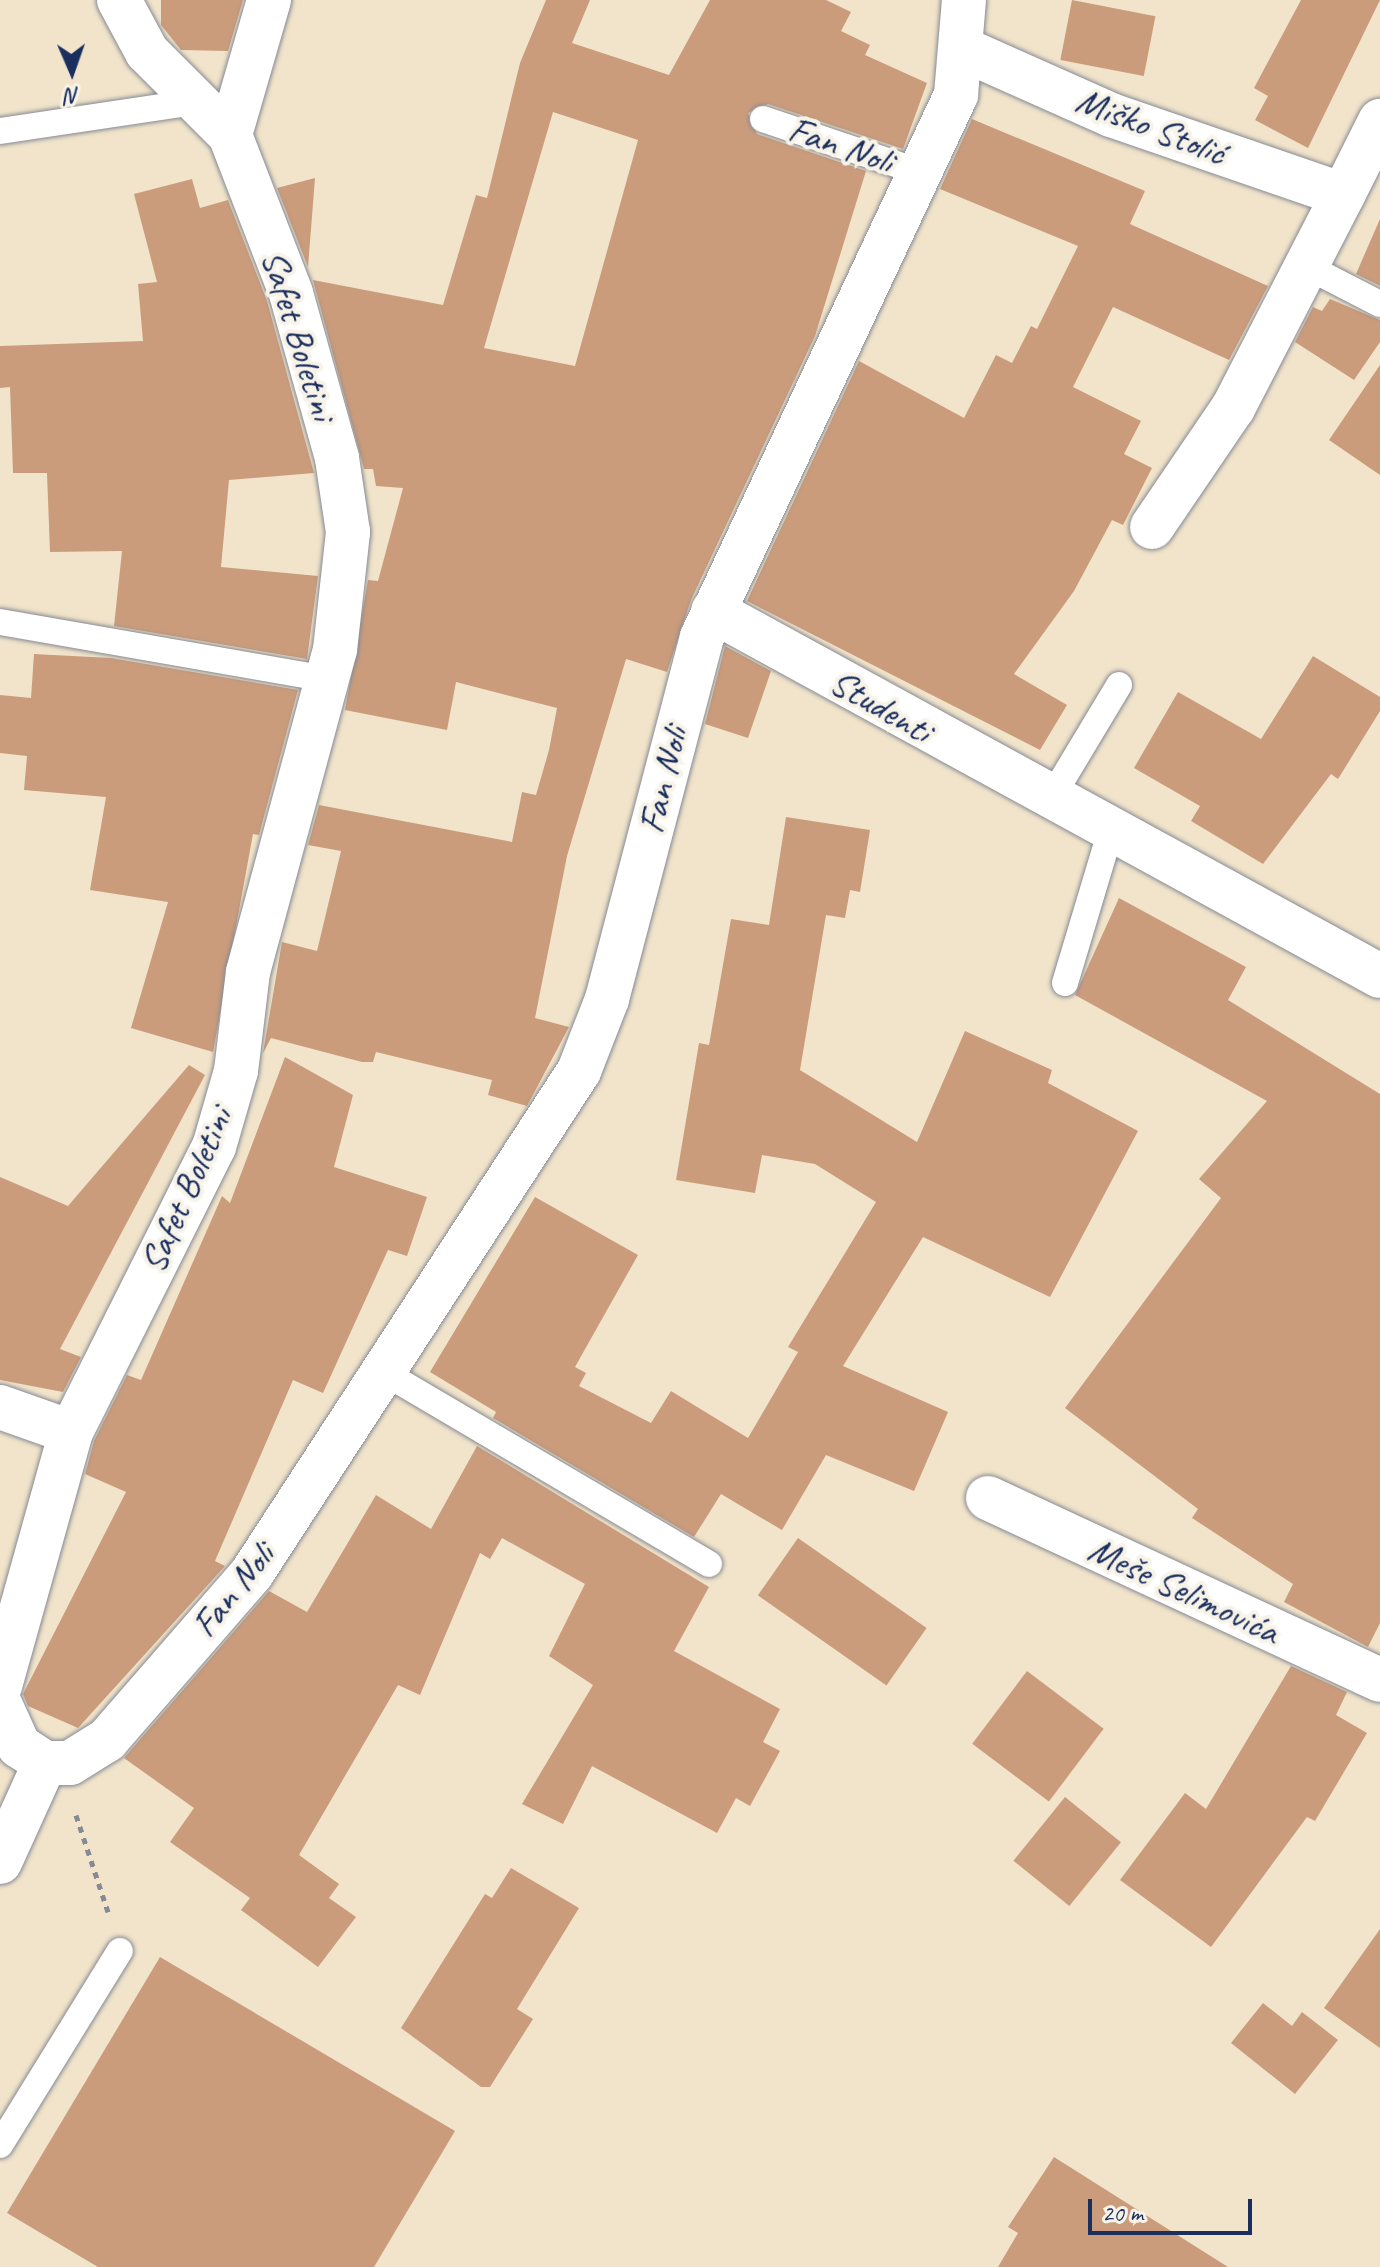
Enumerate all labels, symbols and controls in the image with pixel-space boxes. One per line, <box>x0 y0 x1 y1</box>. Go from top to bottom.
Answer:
north arrow <box>32 32 112 112</box>
street label: Miško Stolić <box>1070 77 1232 175</box>
text: N <box>66 82 80 110</box>
street label: Fan Noli <box>782 106 900 184</box>
street label: Safet Boletini <box>252 244 346 426</box>
street label: Studenti <box>822 659 940 753</box>
street label: Fan Noli <box>628 722 698 838</box>
street label: Safet Boletini <box>129 1100 243 1280</box>
street label: Meše Selimovića <box>1082 1526 1286 1654</box>
street label: Fan Noli <box>181 1533 285 1647</box>
scale bar <box>1092 2183 1256 2233</box>
text: 20 m <box>1102 2198 1143 2228</box>

